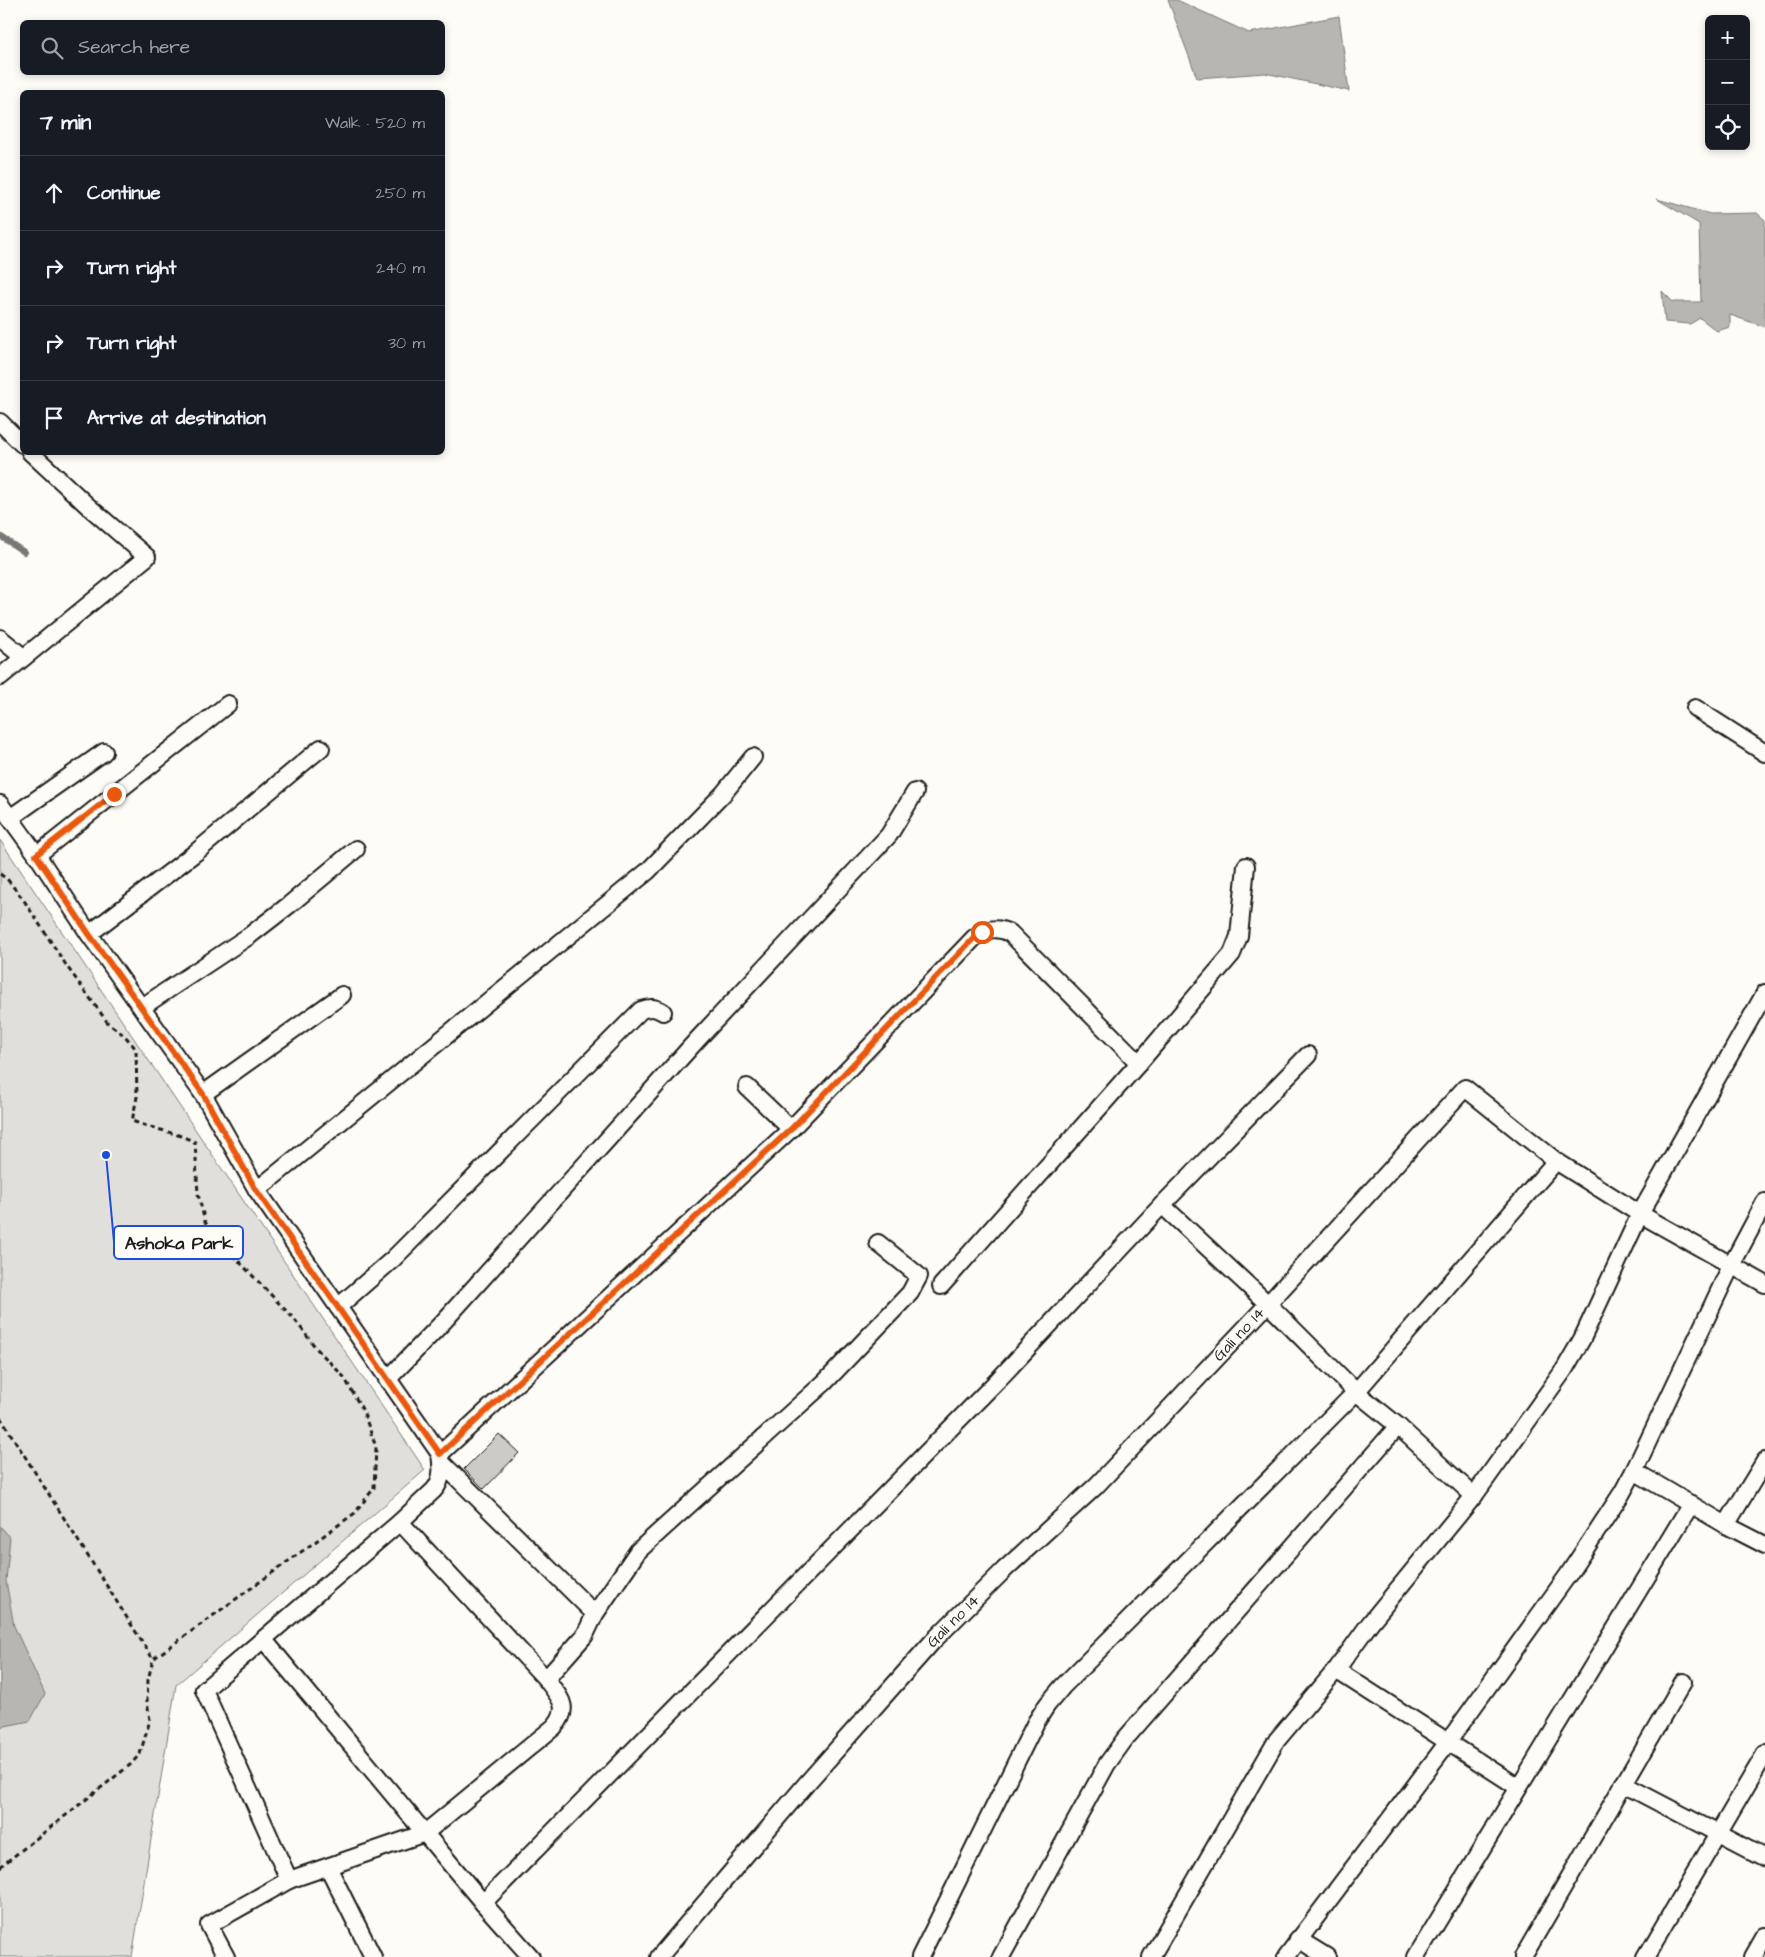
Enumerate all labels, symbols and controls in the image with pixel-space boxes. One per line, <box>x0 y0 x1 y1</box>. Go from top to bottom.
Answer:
map controls <box>1705 15 1750 150</box>
button: + <box>1705 15 1750 60</box>
search box <box>20 20 445 75</box>
icon: search <box>38 34 66 62</box>
text: Search here <box>78 34 190 61</box>
button: − <box>1705 60 1750 105</box>
button: locate <box>1705 105 1750 150</box>
text: 7 min <box>40 108 91 137</box>
text: Walk · 520 m <box>325 112 425 134</box>
icon: ahead <box>40 179 68 207</box>
text: Continue <box>87 180 161 207</box>
text: 250 m <box>376 182 425 204</box>
icon: right <box>40 254 68 282</box>
text: Turn right <box>87 255 176 282</box>
text: 240 m <box>376 257 425 279</box>
icon: right <box>40 329 68 357</box>
text: Turn right <box>87 330 176 357</box>
text: 30 m <box>388 332 425 354</box>
icon: arrive <box>40 404 68 432</box>
text: Arrive at destination <box>87 405 266 432</box>
route end <box>103 783 126 806</box>
route start <box>971 921 994 944</box>
callout: Ashoka Park <box>114 1226 243 1259</box>
text: Ashoka Park <box>125 1231 234 1256</box>
street label: Gali no 14 <box>1208 1302 1270 1366</box>
street label: Gali no 14 <box>922 1589 985 1652</box>

